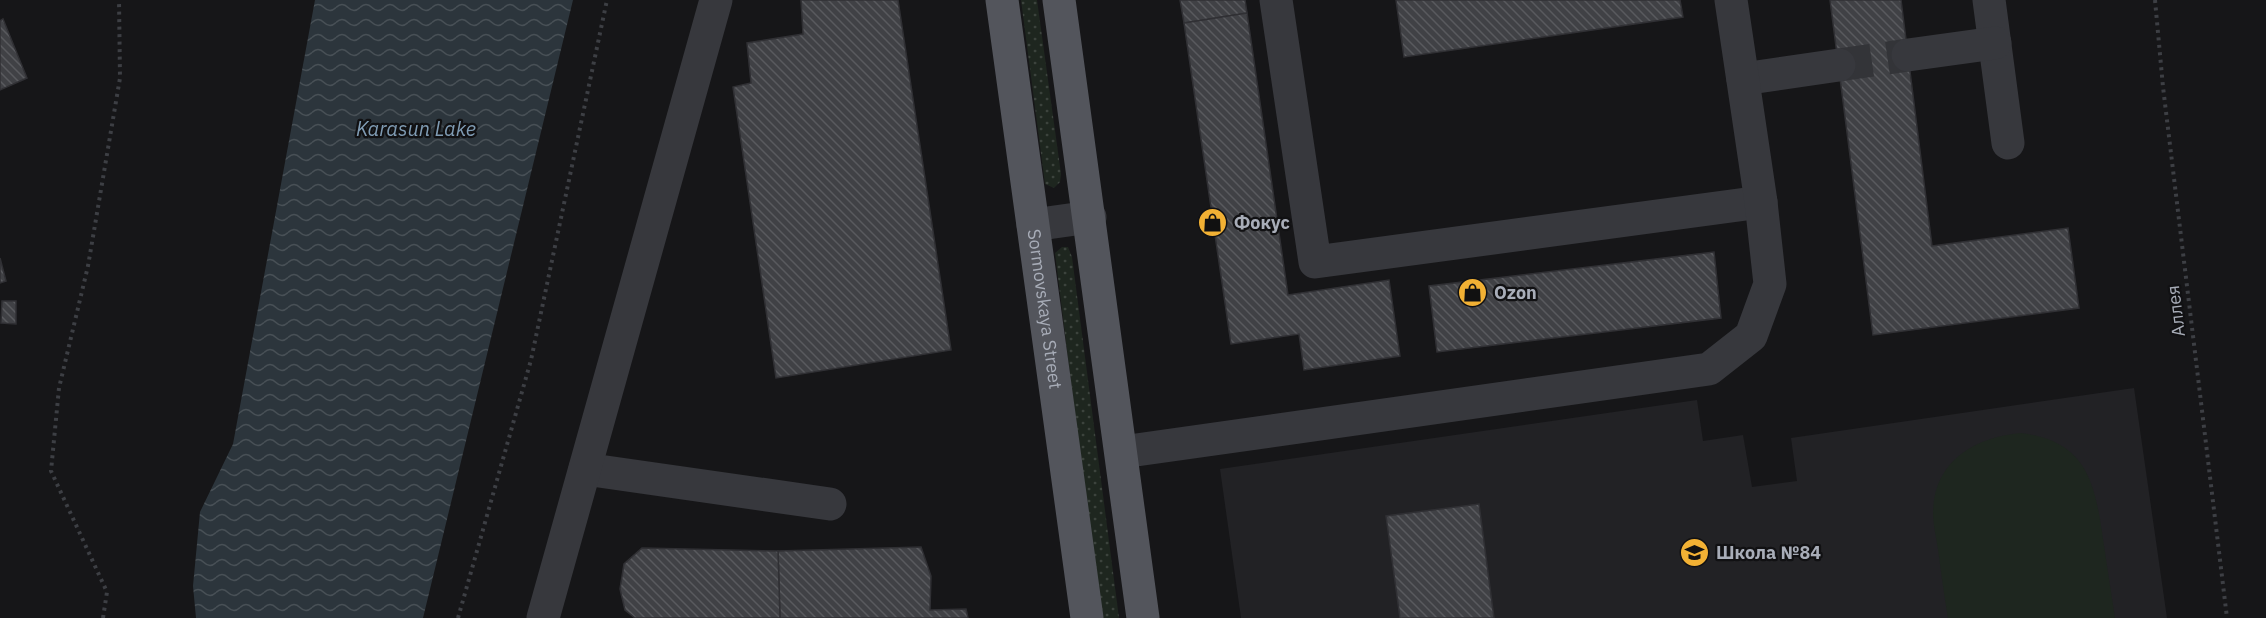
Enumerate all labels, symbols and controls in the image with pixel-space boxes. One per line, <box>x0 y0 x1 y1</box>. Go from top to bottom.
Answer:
water label: Karasun Lake <box>356 115 476 142</box>
shop icon: Фокус <box>1197 207 1229 239</box>
place label: Фокус <box>1234 211 1290 234</box>
street label: Sormovskaya Street <box>1023 227 1067 391</box>
shop icon: Ozon <box>1457 277 1489 309</box>
place label: Ozon <box>1494 281 1537 304</box>
street label: Аллея <box>2161 284 2190 338</box>
school or university icon: Школа №84 <box>1679 537 1711 569</box>
place label: Школа №84 <box>1716 541 1821 564</box>

